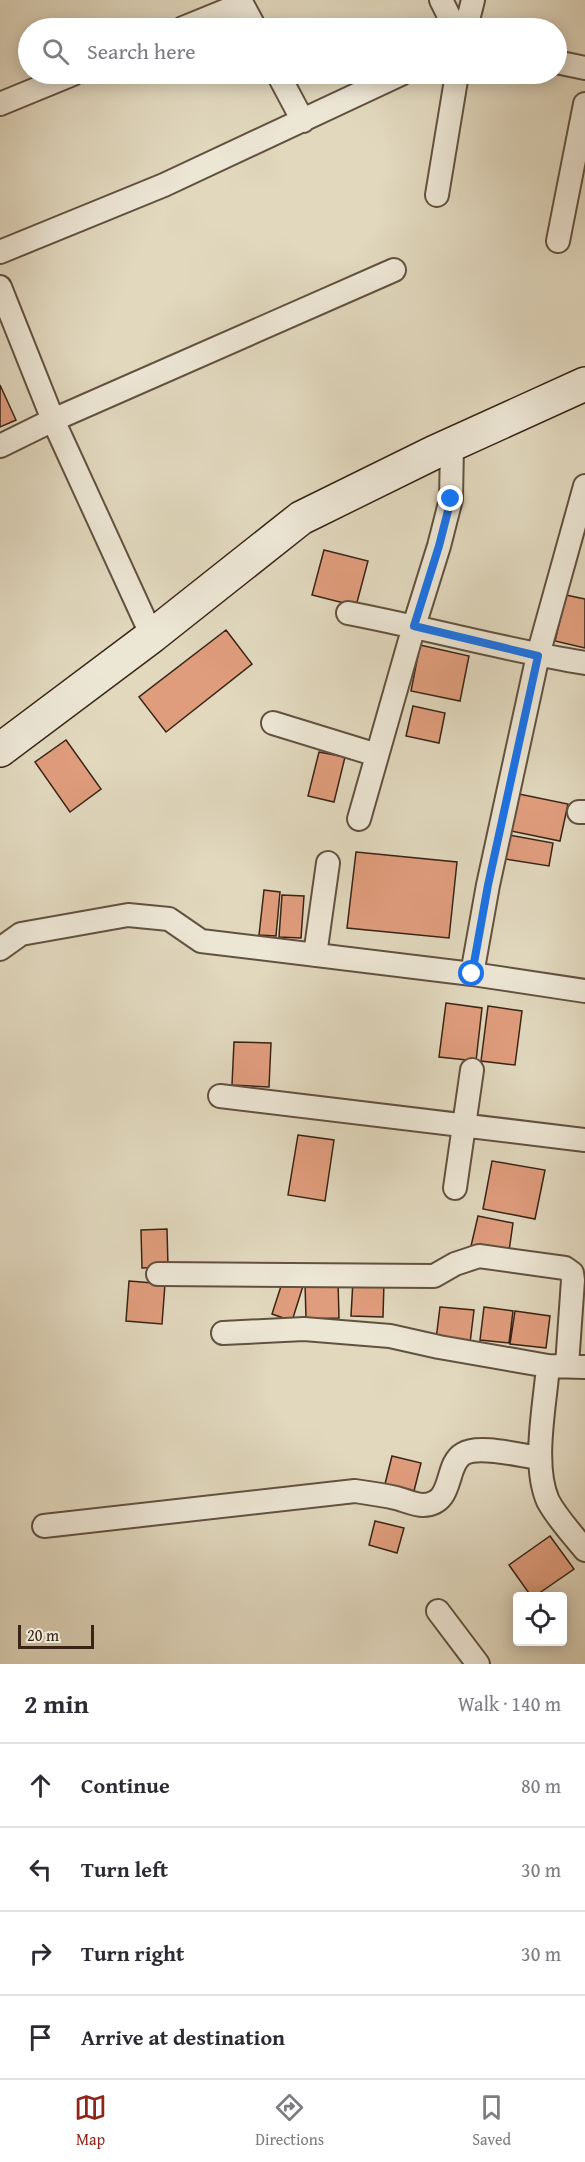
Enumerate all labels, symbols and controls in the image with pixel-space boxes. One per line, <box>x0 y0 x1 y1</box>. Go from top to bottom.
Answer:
search box <box>18 18 567 84</box>
icon: search <box>39 35 72 68</box>
text: Search here <box>87 35 196 67</box>
route end <box>437 485 463 511</box>
route start <box>458 960 484 986</box>
map controls <box>513 1592 567 1646</box>
button: locate <box>513 1592 567 1646</box>
scale bar <box>18 1622 94 1650</box>
text: 20 m <box>27 1623 59 1647</box>
text: 2 min <box>24 1684 89 1723</box>
text: Walk · 140 m <box>458 1689 561 1718</box>
icon: ahead <box>24 1769 57 1802</box>
text: Continue <box>81 1769 170 1801</box>
text: 80 m <box>521 1771 561 1800</box>
icon: left <box>24 1853 57 1886</box>
text: Turn left <box>81 1853 168 1885</box>
text: 30 m <box>521 1855 561 1884</box>
icon: right <box>24 1937 57 1970</box>
text: Turn right <box>81 1937 184 1969</box>
text: 30 m <box>521 1939 561 1968</box>
icon: arrive <box>24 2021 57 2054</box>
text: Arrive at destination <box>81 2021 285 2053</box>
tab: Map <box>74 2091 107 2151</box>
tab: Directions <box>255 2091 324 2151</box>
tab: Saved <box>472 2091 511 2151</box>

